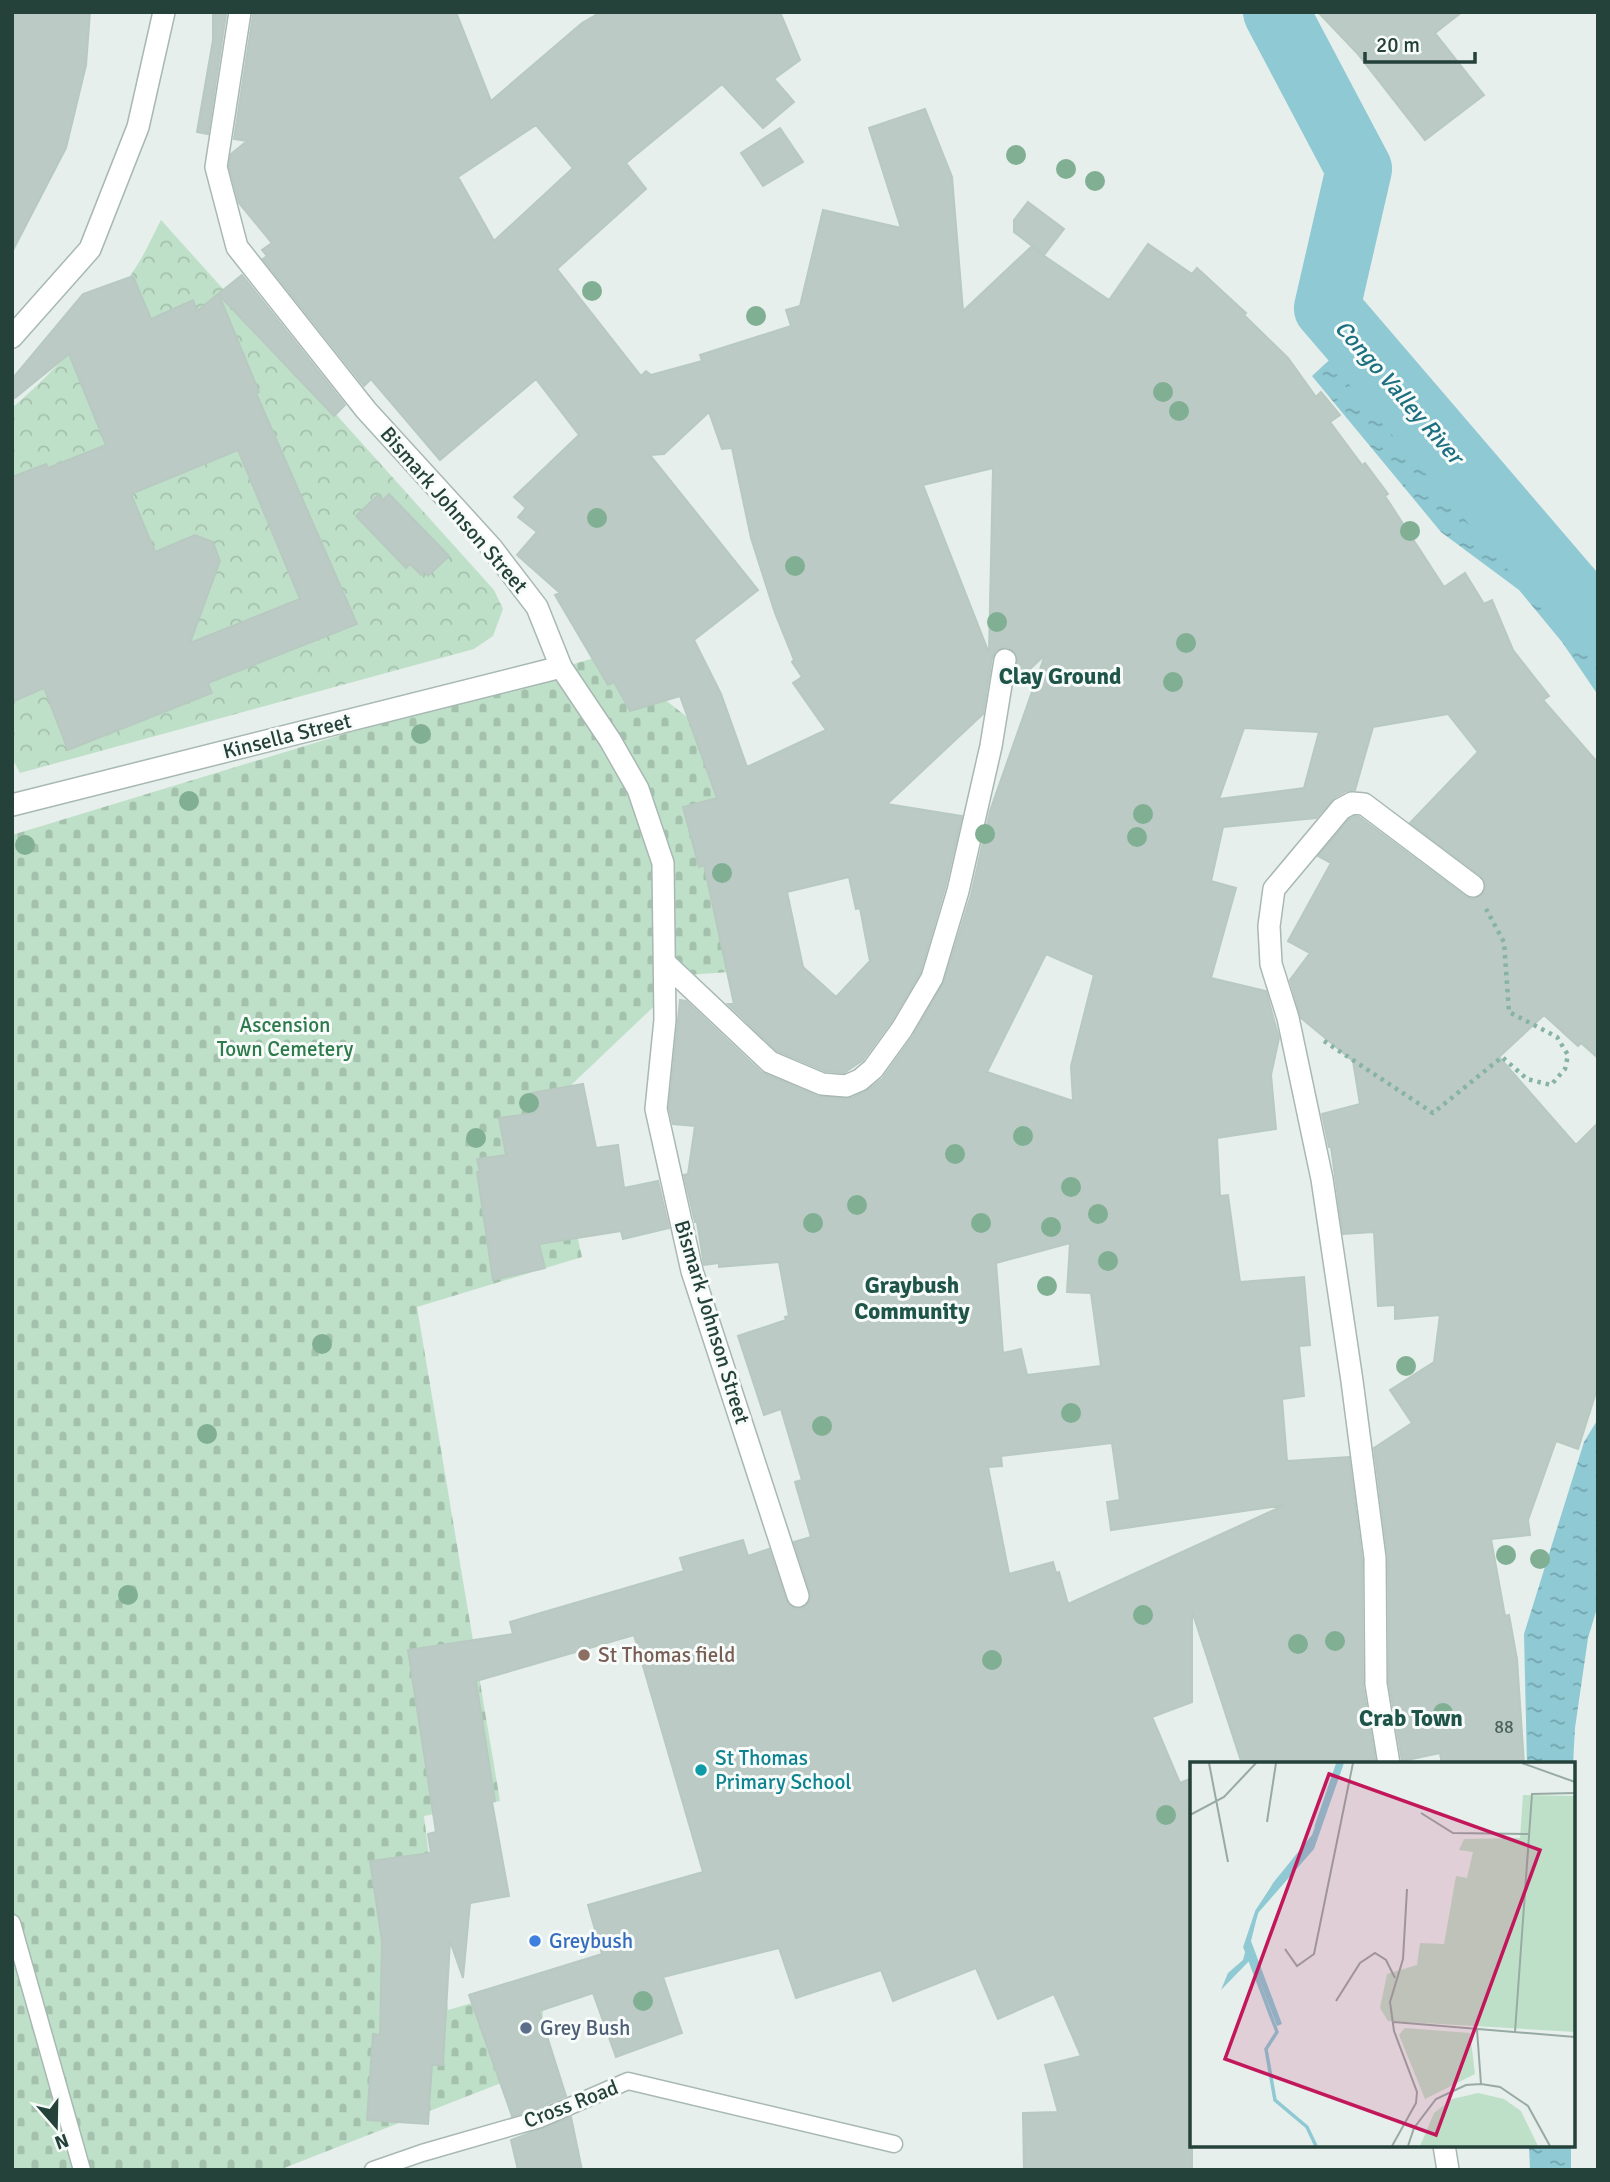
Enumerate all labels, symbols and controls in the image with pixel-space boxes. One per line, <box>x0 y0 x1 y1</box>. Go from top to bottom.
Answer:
scale bar <box>1365 21 1475 65</box>
text: 20 m <box>1376 32 1420 58</box>
water label: Congo Valley River <box>1329 314 1472 473</box>
street label: Bismark Johnson Street <box>375 421 533 599</box>
district label: Clay Ground <box>999 662 1121 691</box>
street label: Kinsella Street <box>220 707 354 765</box>
park label: Ascension Town Cemetery <box>217 1012 353 1062</box>
street label: Bismark Johnson Street <box>669 1217 755 1427</box>
district label: Graybush Community <box>854 1271 970 1326</box>
place label: St Thomas field <box>598 1642 735 1668</box>
marker: St Thomas field <box>576 1647 592 1663</box>
district label: Crab Town <box>1359 1704 1463 1733</box>
house number: 88 <box>1494 1716 1514 1738</box>
place label: St Thomas Primary School <box>715 1745 851 1795</box>
marker: St Thomas Primary School <box>693 1762 709 1778</box>
inset map <box>1190 1762 1575 2147</box>
place label: Greybush <box>549 1928 633 1954</box>
marker: Greybush <box>527 1933 543 1949</box>
place label: Grey Bush <box>540 2015 630 2041</box>
marker: Grey Bush <box>518 2020 534 2036</box>
street label: Cross Road <box>520 2074 622 2134</box>
north arrow <box>21 2091 91 2161</box>
text: N <box>51 2127 72 2155</box>

